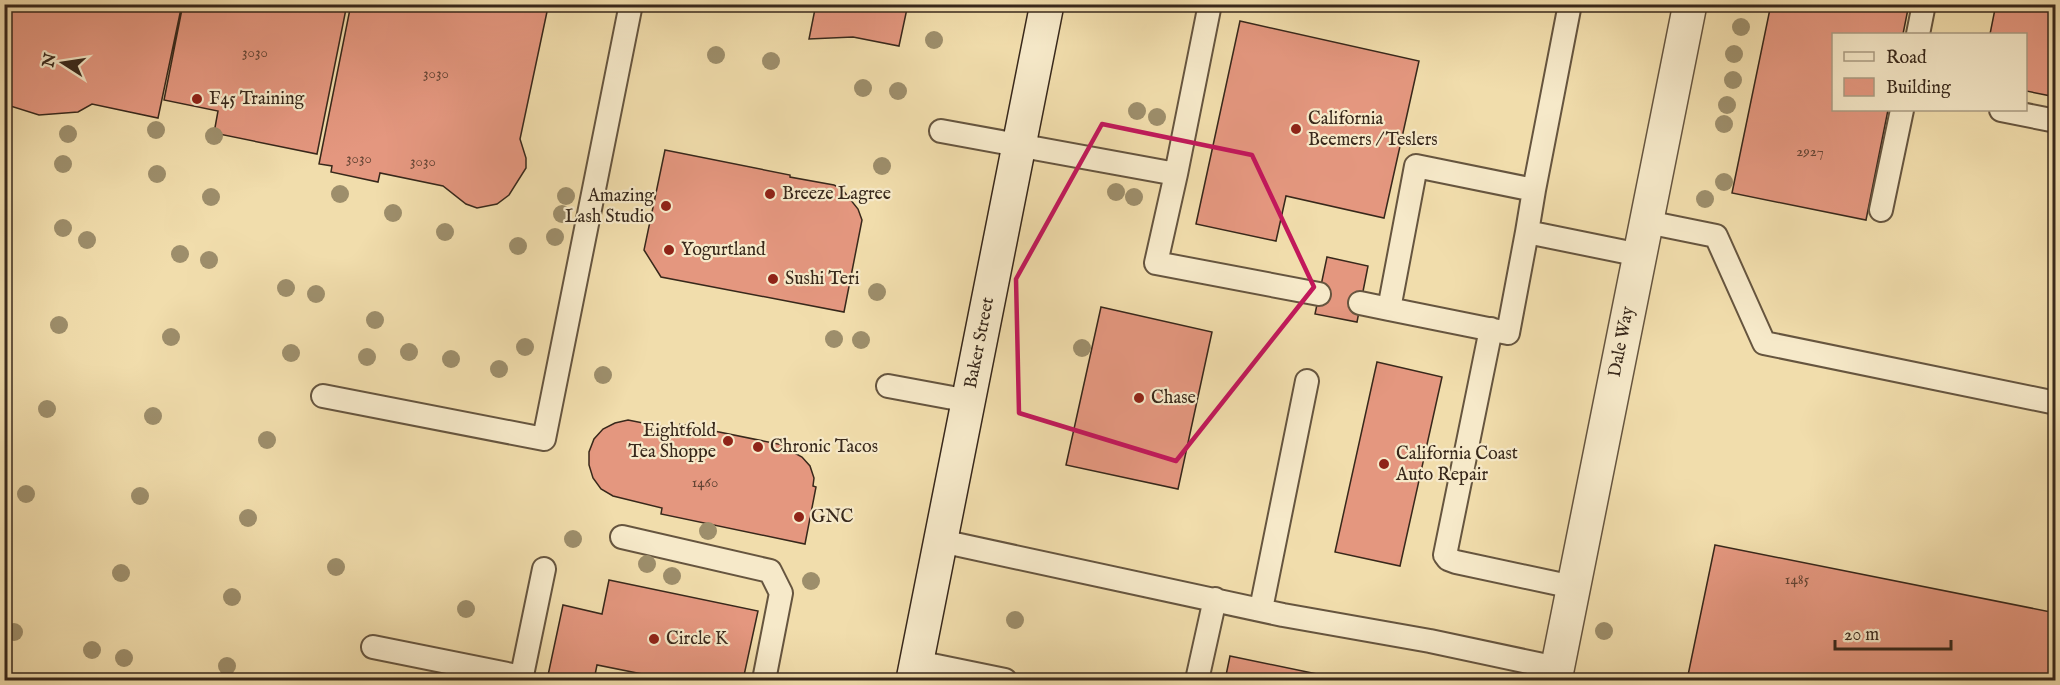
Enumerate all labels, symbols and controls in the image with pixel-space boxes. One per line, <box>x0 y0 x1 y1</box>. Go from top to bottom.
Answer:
north arrow <box>33 33 93 93</box>
legend <box>1832 33 2027 111</box>
house number: 3030 <box>242 43 268 62</box>
text: Road <box>1886 47 1927 70</box>
text: N <box>39 51 62 70</box>
house number: 3030 <box>423 64 449 83</box>
text: Building <box>1886 77 1951 100</box>
place label: F45 Training <box>209 88 305 111</box>
marker: F45 Training <box>190 92 204 106</box>
place label: California Beemers / Teslers <box>1308 108 1438 152</box>
marker: California Beemers / Teslers <box>1289 122 1303 136</box>
house number: 2927 <box>1796 142 1824 161</box>
house number: 3030 <box>346 149 372 168</box>
house number: 3030 <box>410 152 436 171</box>
place label: Breeze Lagree <box>782 183 891 206</box>
place label: Amazing Lash Studio <box>565 185 654 229</box>
marker: Breeze Lagree <box>763 187 777 201</box>
marker: Amazing Lash Studio <box>659 199 673 213</box>
place label: Yogurtland <box>681 239 766 262</box>
marker: Yogurtland <box>662 243 676 257</box>
place label: Sushi Teri <box>785 268 860 291</box>
marker: Sushi Teri <box>766 272 780 286</box>
street label: Baker Street <box>960 295 1000 391</box>
street label: Dale Way <box>1604 304 1640 379</box>
place label: Chase <box>1151 387 1196 410</box>
marker: Chase <box>1132 391 1146 405</box>
place label: Eightfold Tea Shoppe <box>628 420 716 464</box>
marker: Eightfold Tea Shoppe <box>721 434 735 448</box>
place label: Chronic Tacos <box>770 436 878 459</box>
marker: Chronic Tacos <box>751 440 765 454</box>
place label: California Coast Auto Repair <box>1395 443 1518 487</box>
marker: California Coast Auto Repair <box>1377 457 1391 471</box>
house number: 1460 <box>692 473 718 492</box>
place label: GNC <box>811 506 854 529</box>
marker: GNC <box>792 510 806 524</box>
house number: 1485 <box>1785 570 1810 589</box>
scale bar <box>1835 613 1950 651</box>
text: 20 m <box>1844 624 1879 647</box>
place label: Circle K <box>666 628 729 651</box>
marker: Circle K <box>647 632 661 646</box>

